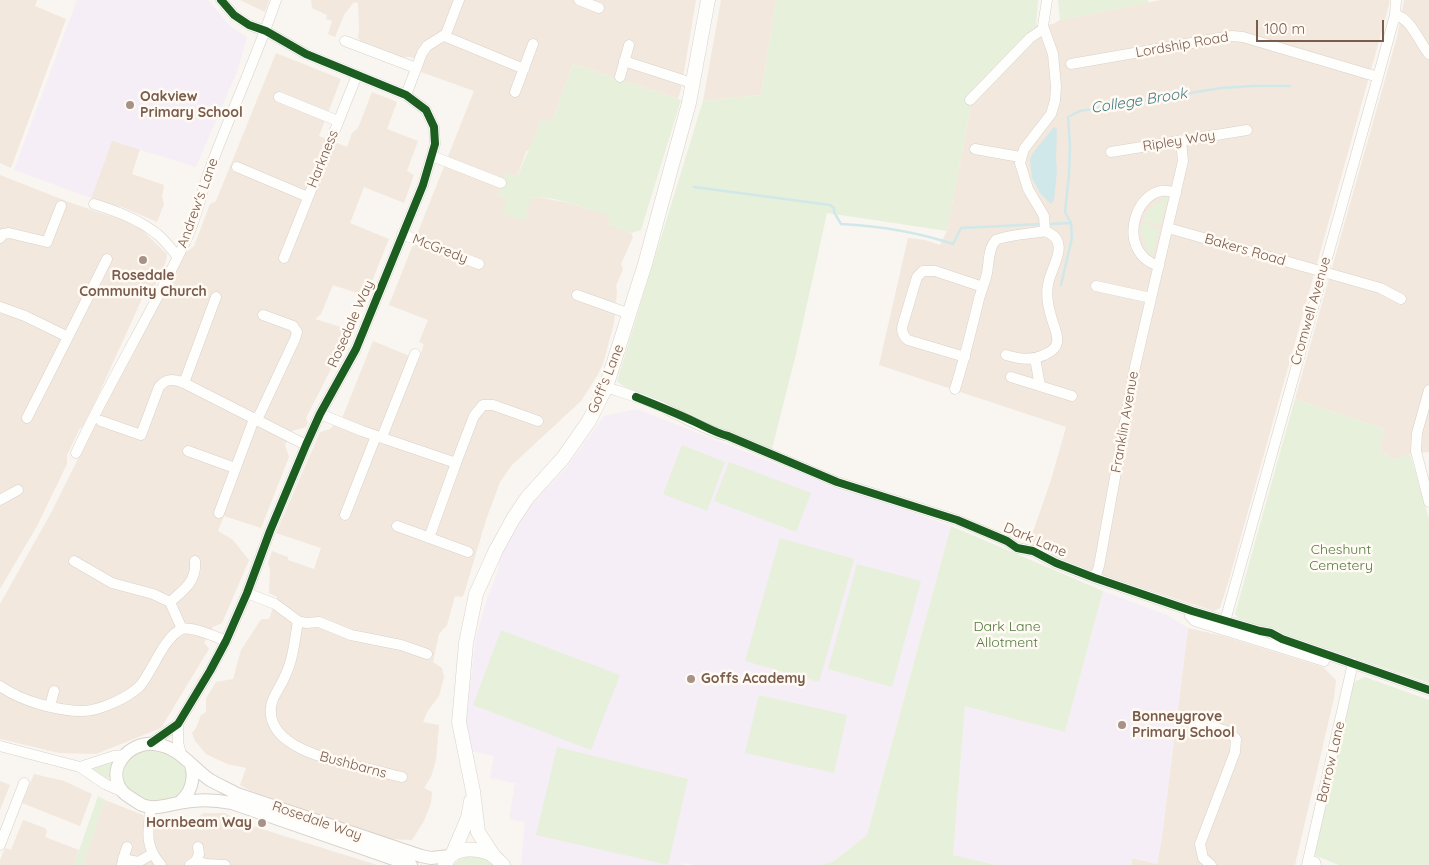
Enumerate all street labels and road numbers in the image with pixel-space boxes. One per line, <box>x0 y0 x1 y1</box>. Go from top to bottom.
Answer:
street label: Lordship Road <box>1134 29 1230 61</box>
street label: Ripley Way <box>1141 127 1217 155</box>
street label: Harkness <box>304 128 342 190</box>
street label: Andrew's Lane <box>174 156 222 250</box>
street label: Bakers Road <box>1203 230 1287 270</box>
street label: McGredy <box>410 231 470 267</box>
street label: Cromwell Avenue <box>1287 255 1335 367</box>
street label: Rosedale Way <box>324 278 378 370</box>
street label: Goff's Lane <box>584 342 628 416</box>
street label: Franklin Avenue <box>1108 370 1142 474</box>
street label: Dark Lane <box>1001 519 1069 561</box>
street label: Barrow Lane <box>1314 720 1348 804</box>
street label: Bushbarns <box>318 748 388 782</box>
street label: Rosedale Way <box>270 798 364 844</box>

